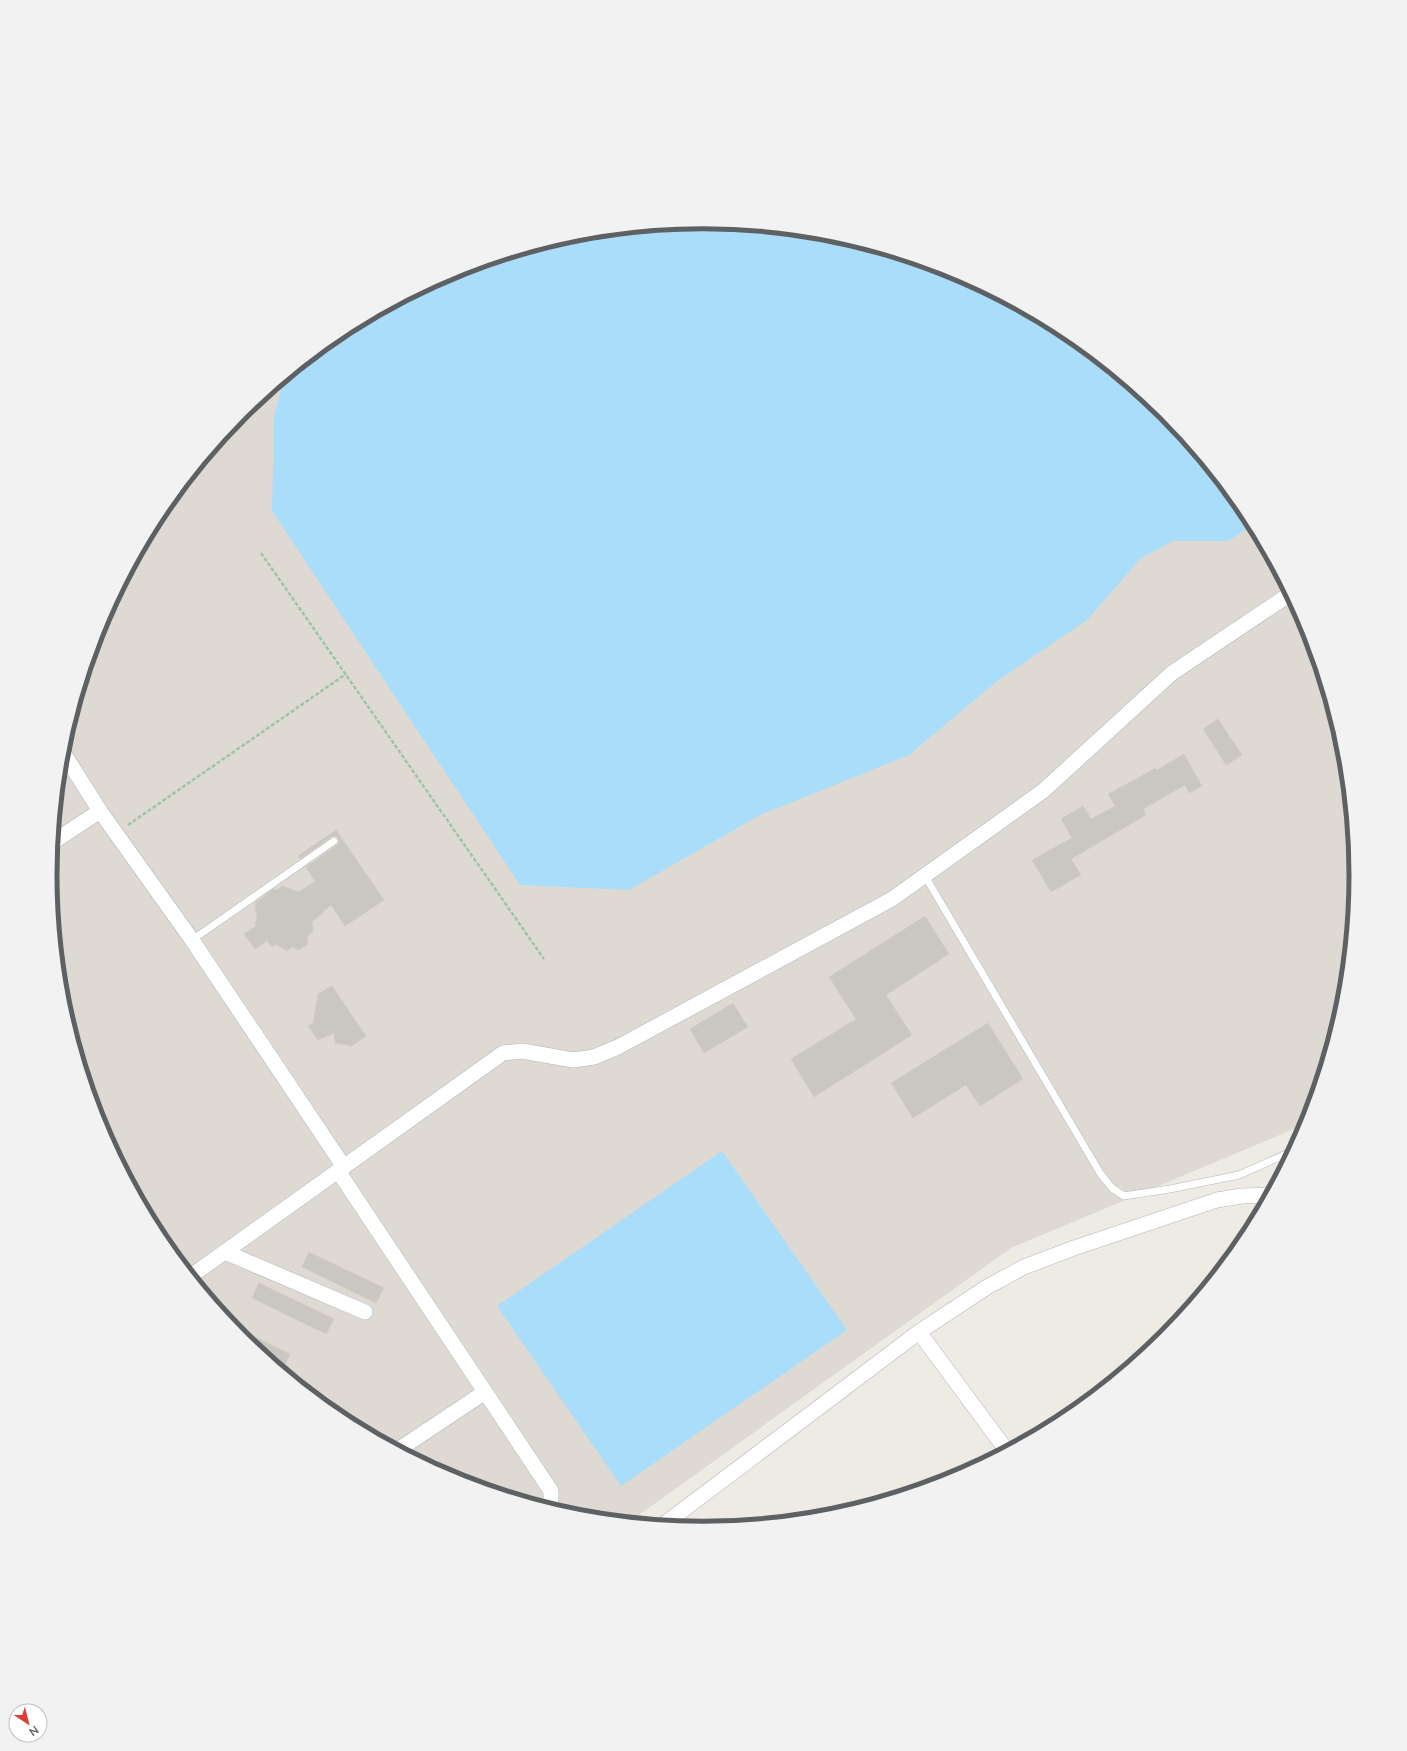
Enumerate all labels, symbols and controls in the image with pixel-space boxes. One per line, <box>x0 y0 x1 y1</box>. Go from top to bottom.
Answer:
north arrow <box>8 1703 48 1743</box>
text: N <box>27 1724 41 1739</box>

